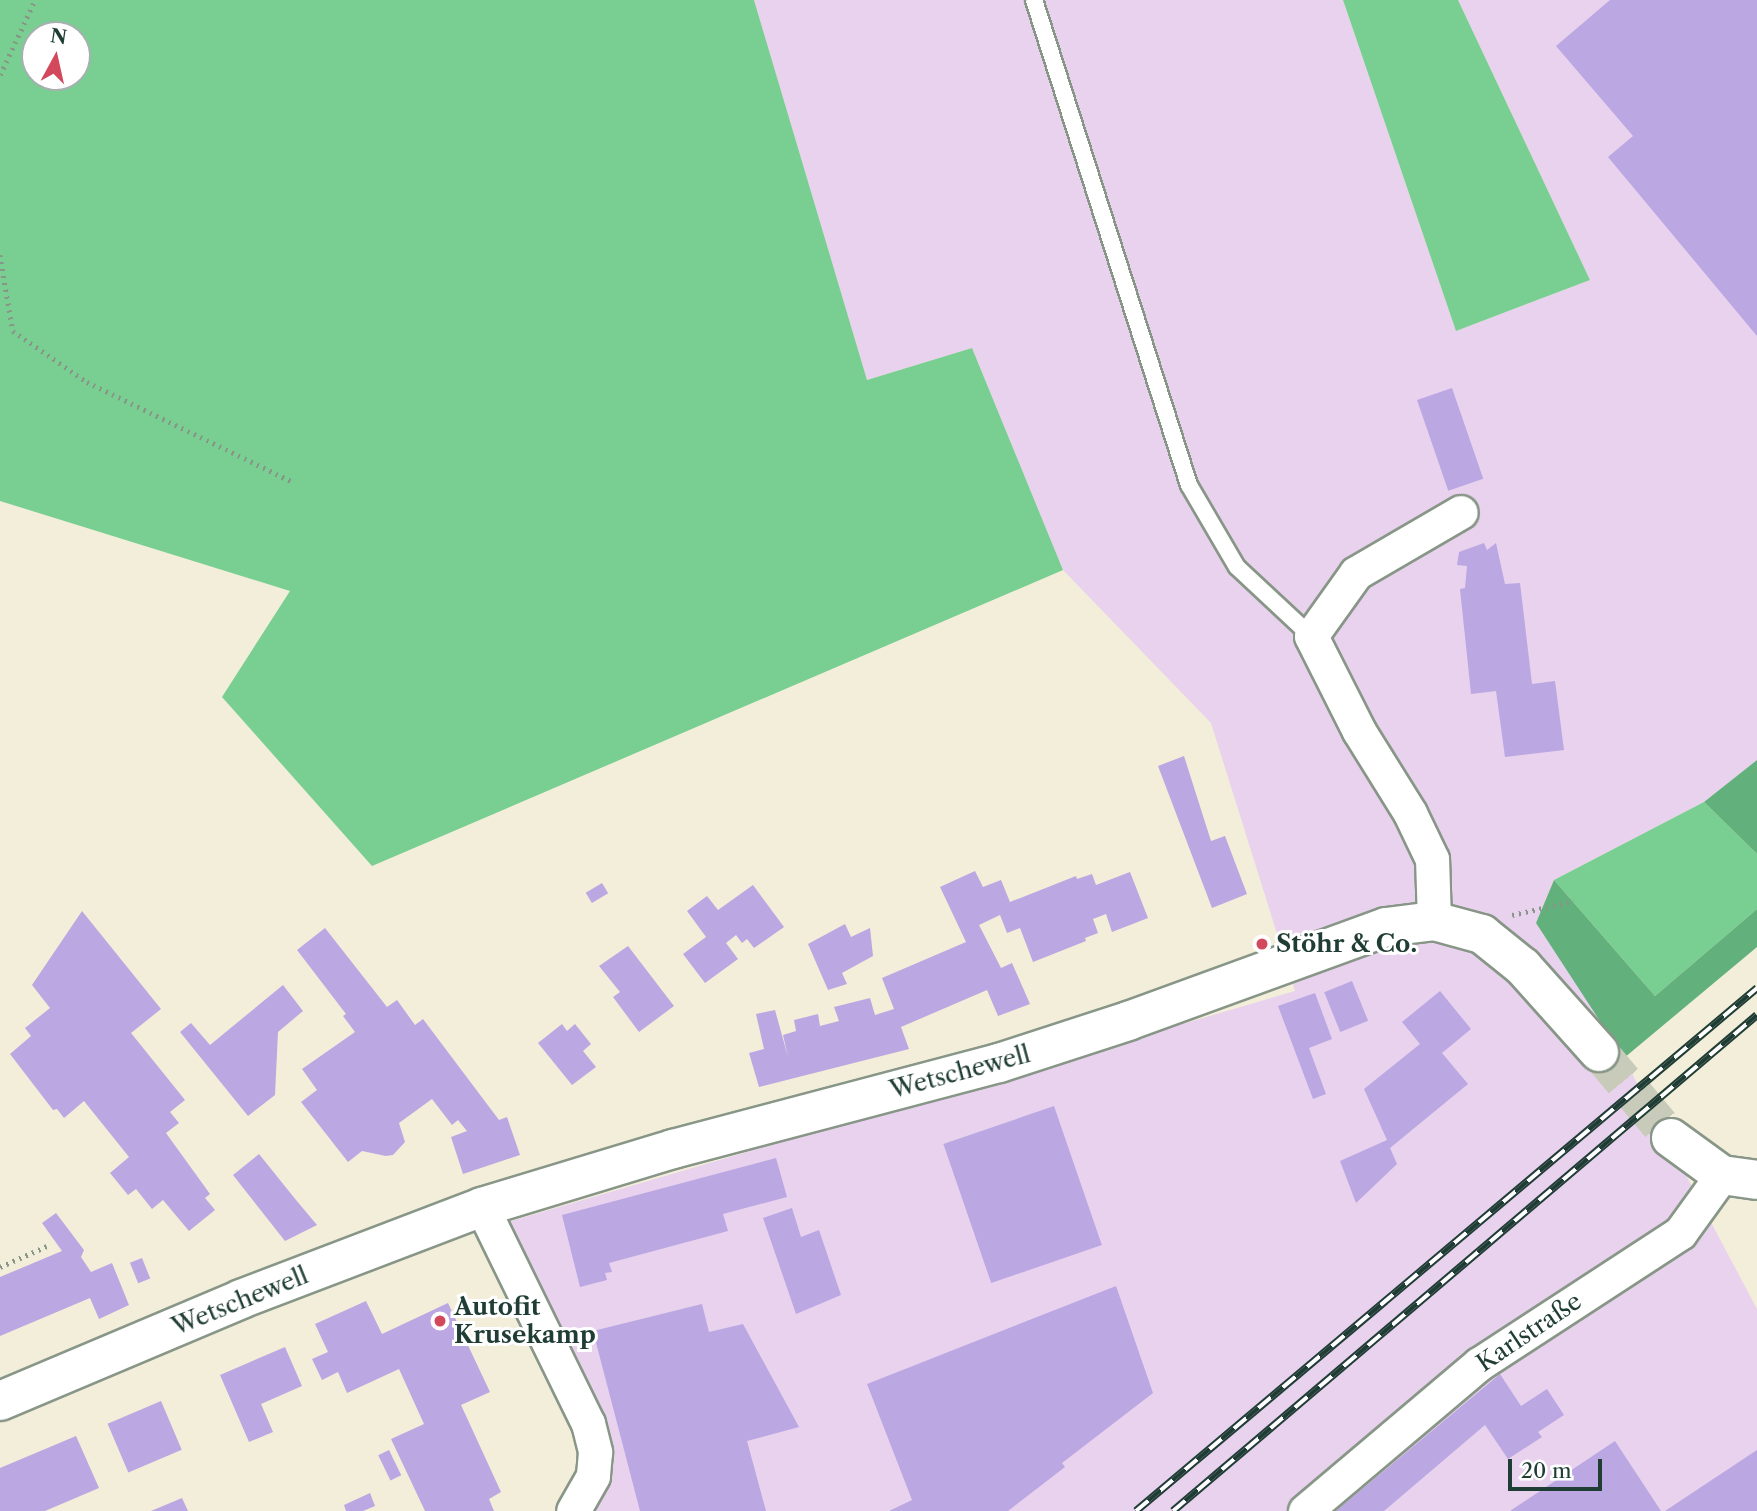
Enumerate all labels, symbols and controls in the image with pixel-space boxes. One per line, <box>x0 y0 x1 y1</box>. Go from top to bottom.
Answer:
north arrow <box>21 21 91 91</box>
text: N <box>49 24 68 49</box>
place label: Stöhr & Co. <box>1276 930 1417 958</box>
marker: Stöhr & Co. <box>1254 936 1270 952</box>
street label: Wetschewell <box>887 1039 1033 1105</box>
street label: Wetschewell <box>168 1261 312 1341</box>
street label: Karlstraße <box>1471 1286 1587 1378</box>
place label: Autofit Krusekamp <box>454 1293 596 1349</box>
marker: Autofit Krusekamp <box>432 1313 448 1329</box>
scale bar <box>1512 1444 1606 1488</box>
text: 20 m <box>1521 1458 1572 1483</box>

